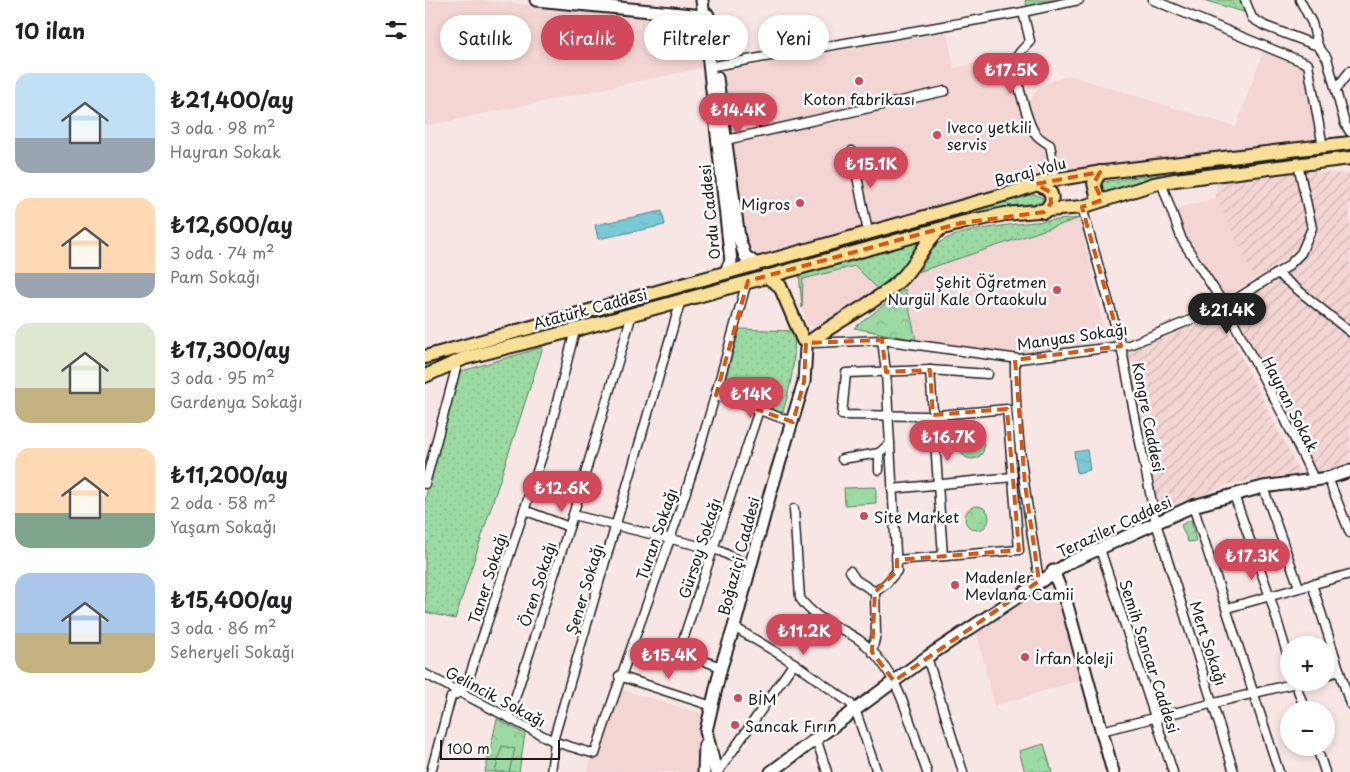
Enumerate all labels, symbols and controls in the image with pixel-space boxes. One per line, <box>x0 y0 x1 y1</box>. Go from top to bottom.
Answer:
text: 10 ilan <box>15 14 85 46</box>
chip: Satılık <box>440 15 531 60</box>
chip: Kiralık <box>541 15 634 60</box>
chip: Filtreler <box>644 15 748 60</box>
chip: Yeni <box>758 15 829 60</box>
icon: filters <box>382 16 410 44</box>
pin: ₺17.5K <box>970 52 1052 95</box>
text: ₺17.5K <box>984 57 1038 81</box>
marker: Koton fabrikası <box>853 75 865 87</box>
text: ₺21,400/ay <box>170 83 294 115</box>
place label: Koton fabrikası <box>803 87 915 110</box>
pin: ₺14.4K <box>697 92 779 135</box>
icon: home <box>55 93 115 153</box>
text: ₺14.4K <box>710 97 766 121</box>
text: 3 oda · 98 m² <box>170 115 275 139</box>
place label: Iveco yetkili servis <box>947 115 1032 155</box>
marker: Iveco yetkili servis <box>931 129 943 141</box>
text: Hayran Sokak <box>170 139 281 163</box>
pin: ₺15.1K <box>830 146 912 189</box>
street label: Baraj Yolu <box>992 150 1068 192</box>
text: ₺15.1K <box>845 151 897 175</box>
street label: Ordu Caddesi <box>693 163 725 261</box>
place label: Migros <box>741 192 790 215</box>
marker: Migros <box>794 197 806 209</box>
text: ₺12,600/ay <box>170 208 293 240</box>
icon: home <box>55 218 115 278</box>
text: 3 oda · 74 m² <box>170 240 275 264</box>
text: Pam Sokağı <box>170 264 260 288</box>
place label: Şehit Öğretmen Nurgül Kale Ortaokulu <box>887 270 1047 310</box>
street label: Atatürk Caddesi <box>530 282 650 334</box>
marker: Şehit Öğretmen Nurgül Kale Ortaokulu <box>1051 284 1063 296</box>
pin: ₺21.4K <box>1186 292 1268 335</box>
text: ₺21.4K <box>1199 297 1255 321</box>
street label: Manyas Sokağı <box>1015 317 1129 355</box>
text: ₺17,300/ay <box>170 333 290 365</box>
icon: home <box>55 343 115 403</box>
street label: Hayran Sokak <box>1257 352 1325 456</box>
street label: Kongre Caddesi <box>1127 360 1171 474</box>
text: 3 oda · 95 m² <box>170 365 275 389</box>
pin: ₺14K <box>721 376 781 419</box>
text: ₺14K <box>730 381 772 405</box>
text: Gardenya Sokağı <box>170 389 303 413</box>
pin: ₺16.7K <box>907 420 989 462</box>
text: ₺16.7K <box>920 424 976 448</box>
text: ₺11,200/ay <box>170 458 288 490</box>
icon: home <box>55 468 115 528</box>
pin: ₺12.6K <box>521 470 603 513</box>
text: ₺12.6K <box>534 475 590 499</box>
street label: Turan Sokağı <box>629 485 683 583</box>
street label: Teraziler Caddesi <box>1053 489 1175 563</box>
text: 2 oda · 58 m² <box>170 490 276 514</box>
street label: Boğaziçi Caddesi <box>711 494 765 618</box>
street label: Gürsoy Sokağı <box>672 495 726 601</box>
place label: Site Market <box>874 505 959 528</box>
marker: Site Market <box>858 510 870 522</box>
text: Yaşam Sokağı <box>170 514 276 538</box>
street label: Taner Sokağı <box>461 529 513 627</box>
street label: Ören Sokağı <box>512 538 562 630</box>
pin: ₺17.3K <box>1211 538 1293 581</box>
street label: Şener Sokağı <box>559 541 609 637</box>
text: ₺17.3K <box>1225 543 1279 567</box>
place label: Madenler Mevlana Camii <box>965 565 1074 605</box>
street label: Semih Sancar Caddesi <box>1114 576 1186 736</box>
marker: Madenler Mevlana Camii <box>949 579 961 591</box>
text: ₺15,400/ay <box>170 583 292 615</box>
icon: home <box>55 593 115 653</box>
street label: Mert Sokağı <box>1185 598 1233 688</box>
pin: ₺11.2K <box>763 614 845 656</box>
text: 3 oda · 86 m² <box>170 615 277 639</box>
text: ₺11.2K <box>777 618 831 642</box>
map controls <box>1280 636 1335 756</box>
button: + <box>1280 636 1335 691</box>
pin: ₺15.4K <box>628 638 710 680</box>
text: Seheryeli Sokağı <box>170 639 295 663</box>
text: ₺15.4K <box>641 642 697 666</box>
place label: İrfan koleji <box>1035 646 1113 669</box>
marker: İrfan koleji <box>1019 651 1031 663</box>
street label: Gelincik Sokağı <box>442 660 550 732</box>
place label: BİM <box>748 687 777 710</box>
marker: BİM <box>732 692 744 704</box>
button: − <box>1280 701 1335 756</box>
place label: Sancak Fırın <box>745 714 837 737</box>
marker: Sancak Fırın <box>729 719 741 731</box>
scale bar <box>440 737 560 760</box>
text: 100 m <box>447 738 490 759</box>

